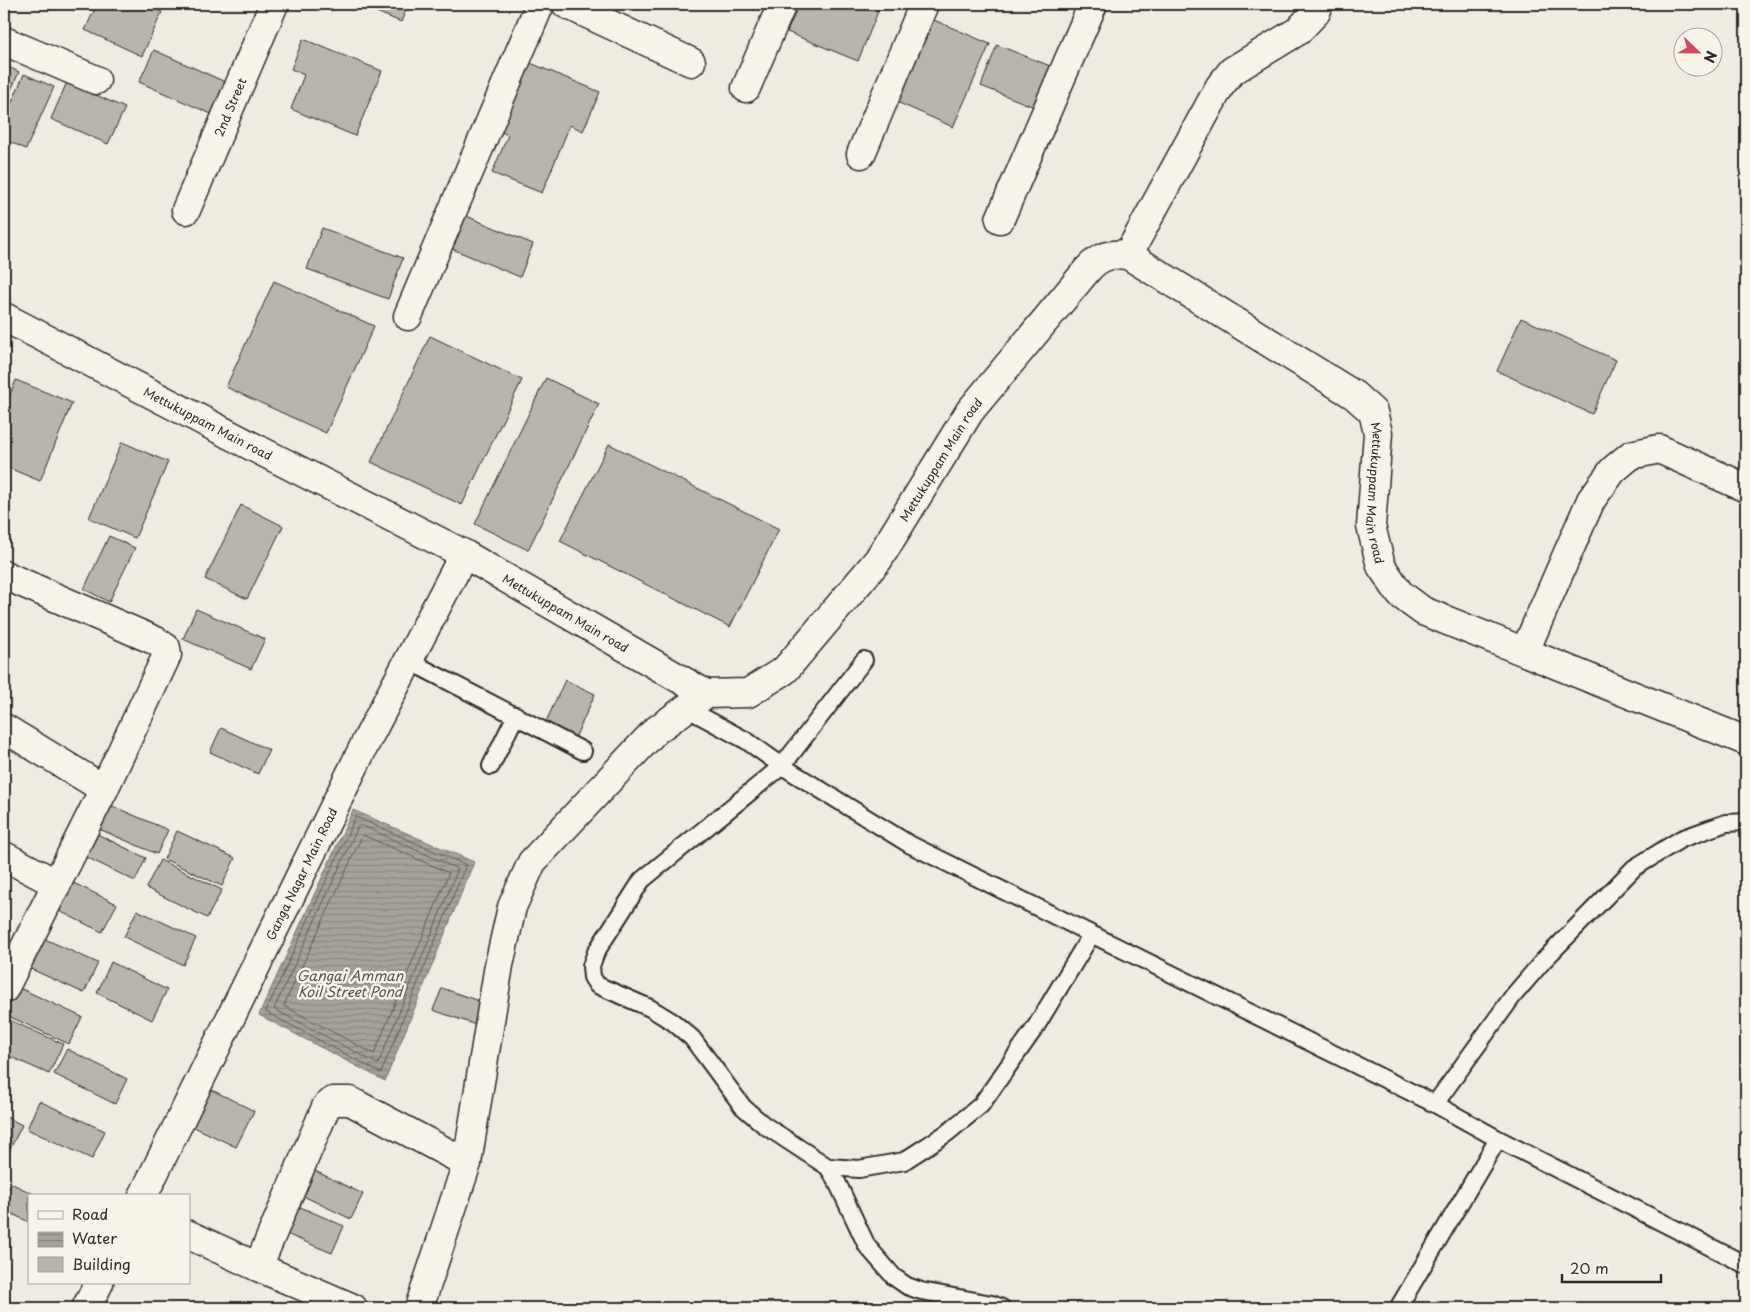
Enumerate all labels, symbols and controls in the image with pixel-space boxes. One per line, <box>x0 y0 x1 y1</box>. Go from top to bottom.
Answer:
north arrow <box>1672 28 1722 78</box>
text: N <box>1699 48 1722 66</box>
street label: 2nd Street <box>209 75 251 139</box>
street label: Mettukuppam Main road <box>140 382 275 464</box>
street label: Mettukuppam Main road <box>895 394 986 525</box>
street label: Mettukuppam Main road <box>1362 420 1389 566</box>
street label: Mettukuppam Main road <box>499 569 632 656</box>
street label: Ganga Nagar Main Road <box>261 805 341 943</box>
water label: Gangai Amman Koil Street Pond <box>297 965 405 1002</box>
legend <box>28 1194 190 1284</box>
text: Road <box>72 1202 108 1225</box>
text: Water <box>72 1226 117 1249</box>
text: Building <box>72 1252 131 1275</box>
scale bar <box>1562 1252 1661 1284</box>
text: 20 m <box>1570 1256 1609 1279</box>

